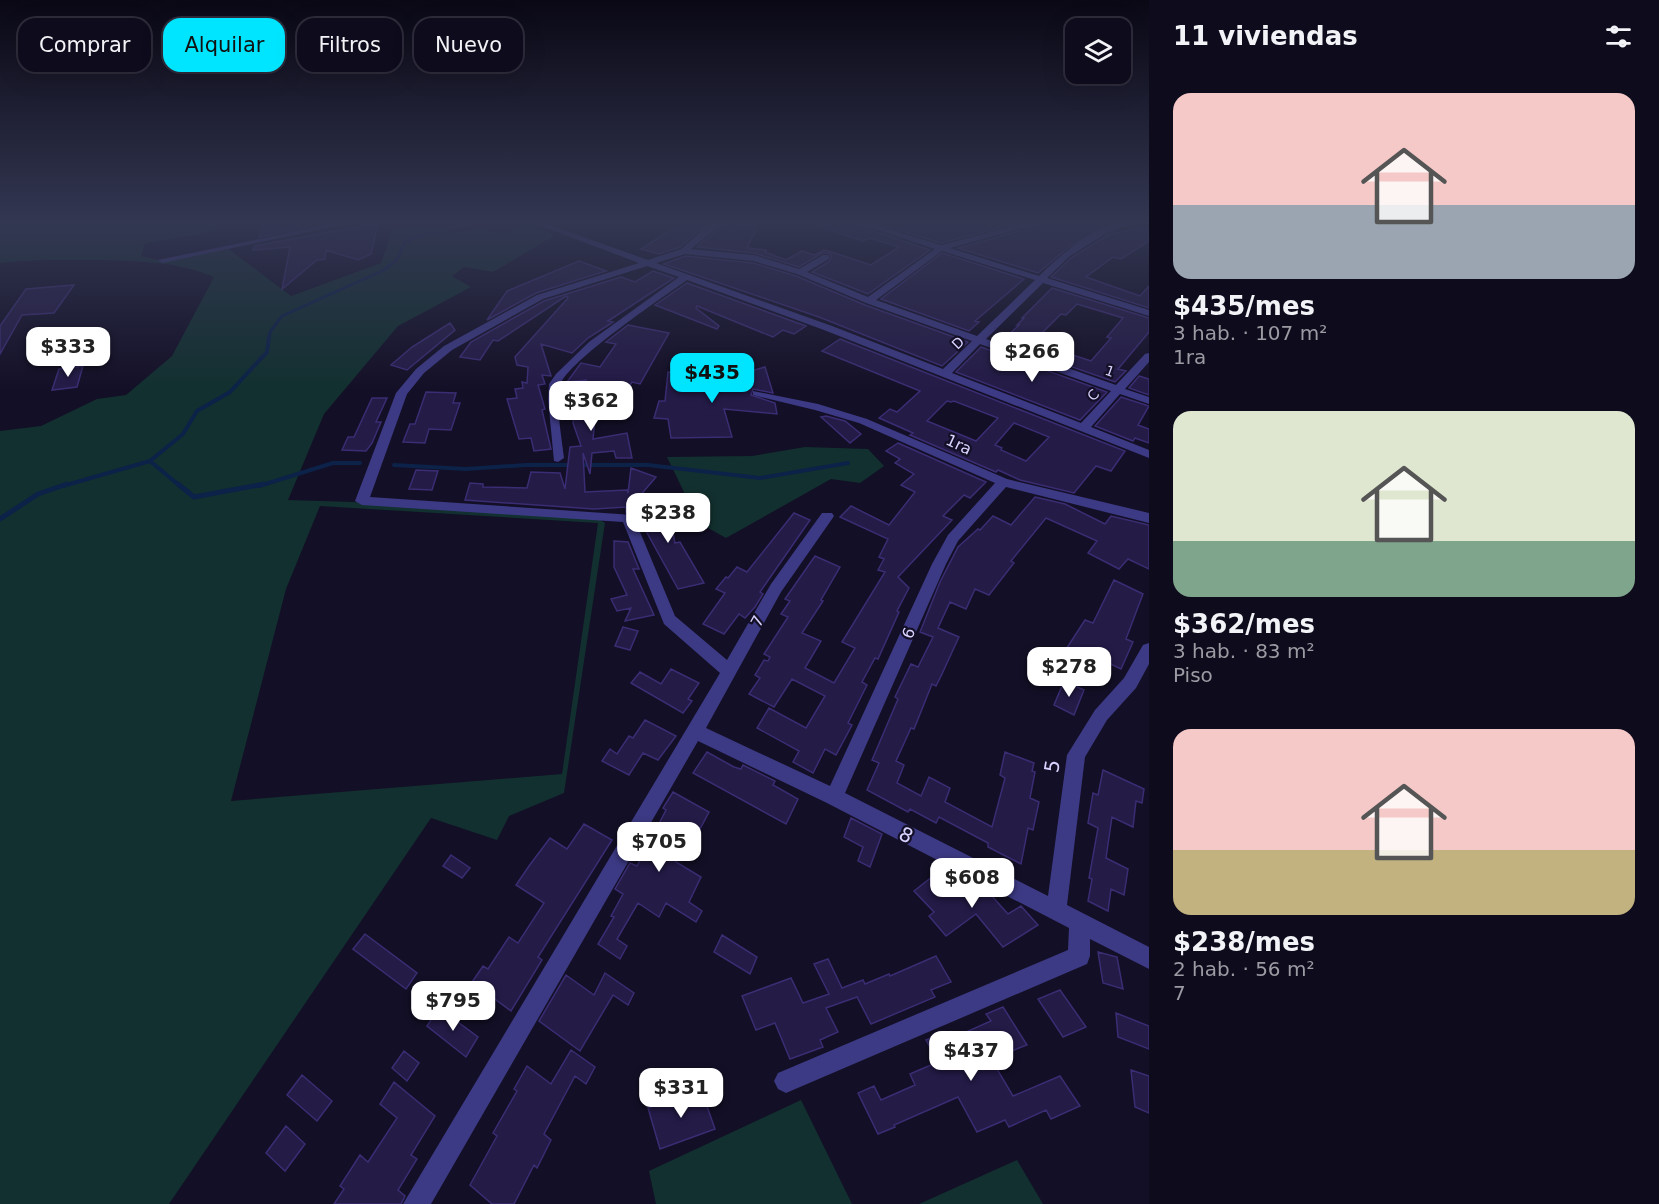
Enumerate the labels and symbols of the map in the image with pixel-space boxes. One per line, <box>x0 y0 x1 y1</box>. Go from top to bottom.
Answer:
pin: $333 <box>32 327 104 378</box>
pin: $266 <box>996 332 1068 383</box>
street label: D <box>949 334 967 352</box>
pin: $435 <box>676 353 748 404</box>
street label: 1 <box>1103 362 1117 380</box>
pin: $362 <box>555 381 627 432</box>
street label: C <box>1084 386 1102 404</box>
street label: 1ra <box>943 430 975 459</box>
pin: $238 <box>632 493 704 544</box>
street label: 7 <box>747 612 768 630</box>
street label: 6 <box>898 625 919 642</box>
pin: $278 <box>1033 647 1105 698</box>
street label: 5 <box>1039 758 1065 774</box>
street label: 8 <box>895 821 917 849</box>
pin: $705 <box>623 822 695 873</box>
pin: $608 <box>936 858 1008 909</box>
pin: $795 <box>417 981 489 1032</box>
pin: $437 <box>935 1031 1007 1082</box>
pin: $331 <box>645 1068 717 1119</box>

